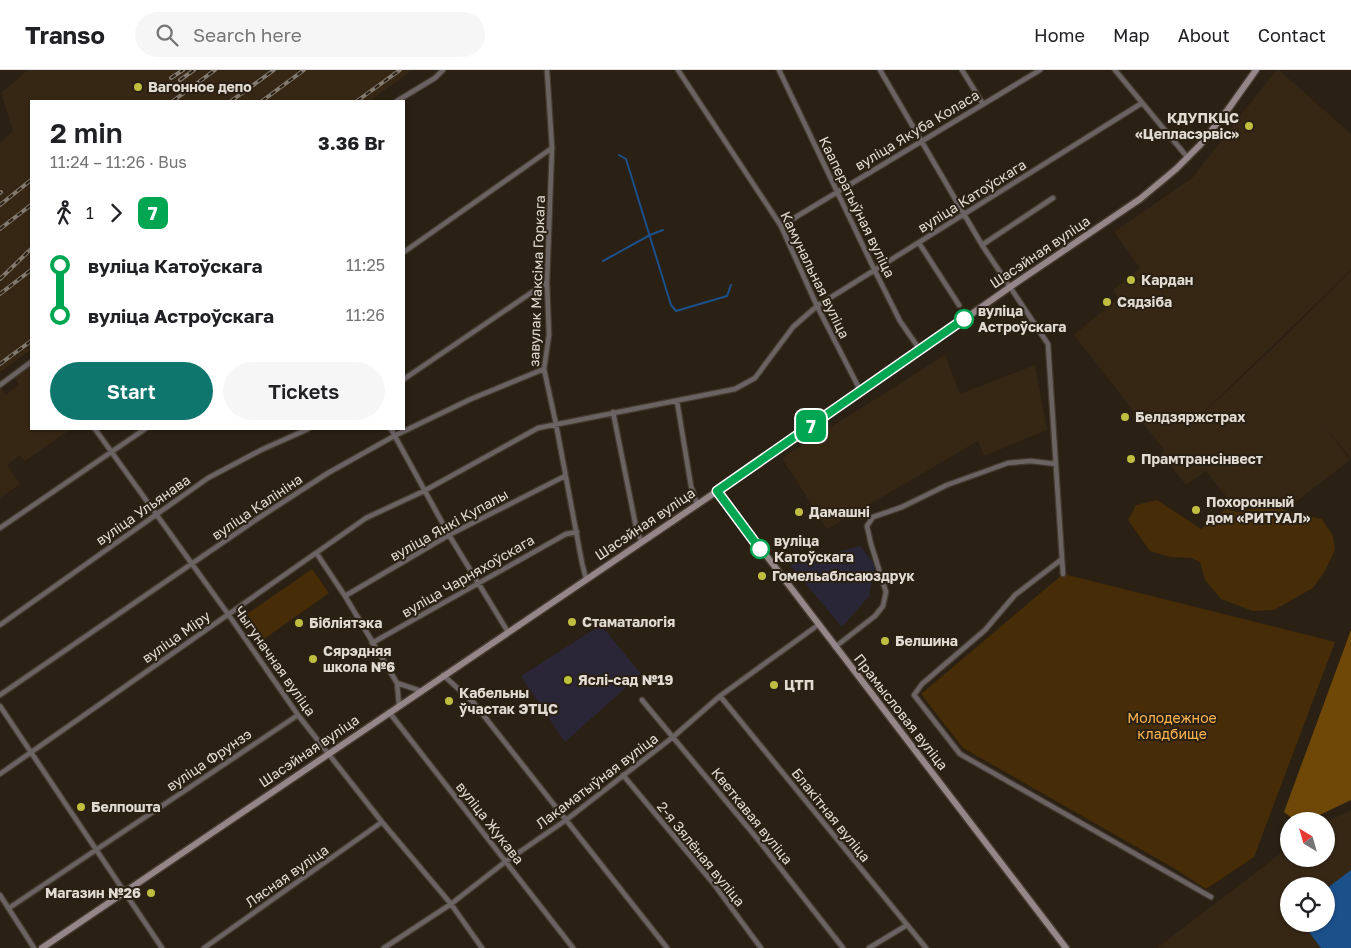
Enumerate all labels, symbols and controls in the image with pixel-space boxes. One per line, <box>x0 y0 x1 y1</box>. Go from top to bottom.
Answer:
search box <box>135 12 485 57</box>
text: Transo <box>25 20 105 49</box>
icon: search <box>153 21 181 49</box>
text: Search here <box>193 23 302 46</box>
text: Home <box>1034 24 1085 46</box>
text: Map <box>1113 24 1150 46</box>
text: About <box>1178 24 1230 46</box>
text: Contact <box>1258 24 1326 46</box>
place label: Вагонное депо <box>148 78 252 95</box>
marker: Вагонное депо <box>132 81 144 93</box>
street label: вуліца Якуба Коласа <box>851 86 982 173</box>
place label: КДУПКЦС «Цепласэрвіс» <box>1135 109 1240 142</box>
text: 2 min <box>50 116 123 149</box>
marker: КДУПКЦС «Цепласэрвіс» <box>1243 120 1255 132</box>
text: 3.36 Br <box>318 131 385 154</box>
street label: Кааператыўная вуліца <box>816 133 899 280</box>
text: 11:24 – 11:26 · Bus <box>50 152 187 172</box>
street label: вуліца Катоўскага <box>914 155 1029 236</box>
street label: завулак Максіма Горкага <box>525 195 548 367</box>
icon: walk <box>50 199 78 227</box>
icon: forward <box>102 199 130 227</box>
text: 7 <box>148 202 158 224</box>
text: 1 <box>86 203 94 223</box>
street label: Камунальная вуліца <box>777 208 854 341</box>
street label: Шасэйная вуліца <box>986 212 1093 291</box>
text: вуліца Катоўскага <box>88 254 262 277</box>
text: 11:25 <box>346 255 385 275</box>
place label: Кардан <box>1141 271 1193 288</box>
marker: Кардан <box>1125 274 1137 286</box>
place label: Сядзіба <box>1117 293 1172 310</box>
marker: Сядзіба <box>1101 296 1113 308</box>
place label: вуліца Астроўскага <box>978 302 1066 335</box>
text: вуліца Астроўскага <box>88 304 274 327</box>
text: 11:26 <box>346 305 385 325</box>
marker: вуліца Астроўскага <box>954 309 974 329</box>
button: Start <box>50 362 213 420</box>
button: Tickets <box>223 362 385 420</box>
place label: Белдзяржстрах <box>1135 408 1245 425</box>
line badge: 7 <box>795 410 827 442</box>
marker: Белдзяржстрах <box>1119 411 1131 423</box>
text: 7 <box>806 415 816 437</box>
place label: Прамтрансінвест <box>1141 450 1263 467</box>
marker: Прамтрансінвест <box>1125 453 1137 465</box>
street label: вуліца Калініна <box>208 470 305 543</box>
street label: вуліца Ульянава <box>92 471 193 549</box>
street label: Шасэйная вуліца <box>591 484 698 563</box>
street label: вуліца Янкі Купалы <box>387 485 511 564</box>
place label: Похоронный дом «РИТУАЛ» <box>1206 493 1311 526</box>
place label: Дамашні <box>809 503 870 520</box>
marker: Похоронный дом «РИТУАЛ» <box>1190 504 1202 516</box>
marker: Дамашні <box>793 506 805 518</box>
street label: вуліца Чарняхоўскага <box>398 531 537 621</box>
place label: вуліца Катоўскага <box>774 532 854 565</box>
marker: вуліца Катоўскага <box>750 539 770 559</box>
place label: Гомельаблсаюздрук <box>772 567 915 584</box>
marker: Гомельаблсаюздрук <box>756 570 768 582</box>
street label: Чыгуначная вуліца <box>231 603 320 719</box>
street label: вуліца Міру <box>138 607 213 666</box>
place label: Стаматалогія <box>582 613 675 630</box>
place label: Бібліятэка <box>309 614 382 631</box>
marker: Стаматалогія <box>566 616 578 628</box>
marker: Бібліятэка <box>293 617 305 629</box>
place label: Белшина <box>895 632 958 649</box>
marker: Белшина <box>879 635 891 647</box>
place label: Сярэдняя школа №6 <box>323 642 395 675</box>
street label: Прамысловая вуліца <box>851 650 952 773</box>
marker: Сярэдняя школа №6 <box>307 653 319 665</box>
place label: Яслі-сад №19 <box>578 671 674 688</box>
marker: Яслі-сад №19 <box>562 674 574 686</box>
place label: ЦТП <box>784 676 814 693</box>
marker: ЦТП <box>768 679 780 691</box>
place label: Кабельны ўчастак ЭТЦС <box>459 684 558 717</box>
marker: Кабельны ўчастак ЭТЦС <box>443 695 455 707</box>
park label: Молодежное кладбище <box>1127 709 1217 742</box>
street label: Шасэйная вуліца <box>255 711 362 790</box>
street label: вуліца Фрунзэ <box>163 725 255 794</box>
street label: Лакаматыўная вуліца <box>532 729 661 832</box>
street label: Кветкавая вуліца <box>708 764 797 867</box>
street label: Блакітная вуліца <box>788 764 874 865</box>
street label: вуліца Жукава <box>453 778 528 867</box>
place label: Белпошта <box>91 798 161 815</box>
street label: 2-я Зялёная вуліца <box>654 798 749 909</box>
marker: Белпошта <box>75 801 87 813</box>
north arrow <box>1280 812 1335 868</box>
map controls <box>1280 812 1335 932</box>
street label: Лясная вуліца <box>242 841 331 910</box>
button: locate <box>1280 877 1335 932</box>
place label: Магазин №26 <box>45 884 141 901</box>
marker: Магазин №26 <box>145 887 157 899</box>

